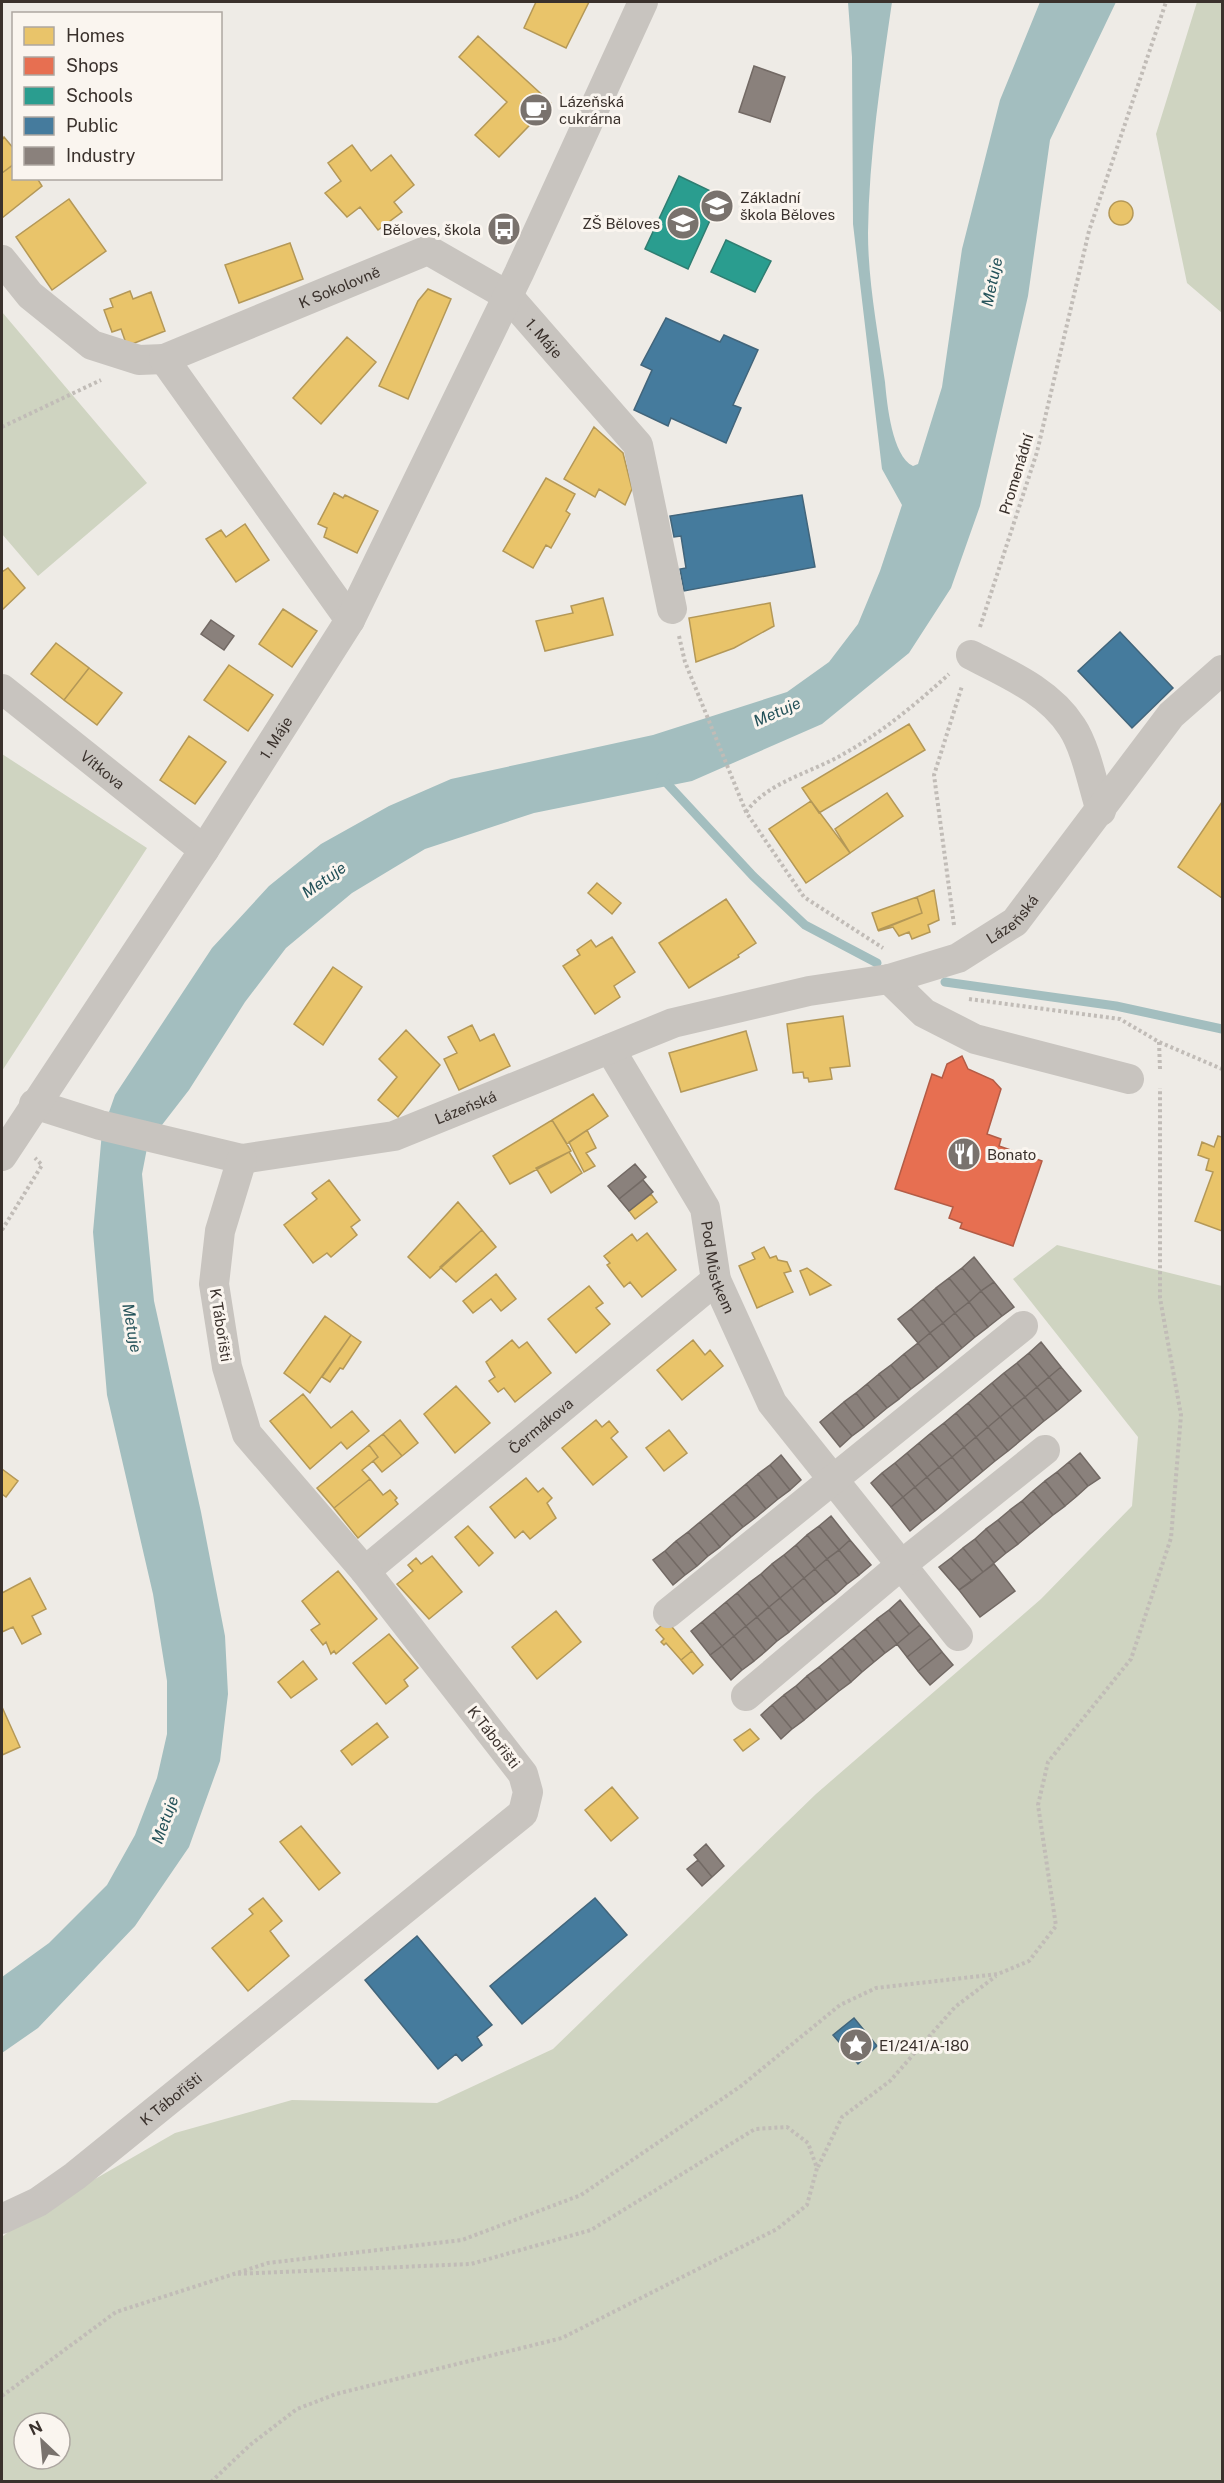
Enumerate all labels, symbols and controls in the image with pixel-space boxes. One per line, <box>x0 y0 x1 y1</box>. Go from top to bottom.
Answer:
legend <box>12 12 222 180</box>
text: Homes <box>66 25 125 46</box>
text: Shops <box>66 55 118 76</box>
text: Schools <box>66 85 133 106</box>
cafe icon: Lázeňská cukrárna <box>518 92 554 128</box>
place label: Lázeňská cukrárna <box>559 93 624 127</box>
text: Public <box>66 115 118 136</box>
text: Industry <box>66 145 136 166</box>
school or university icon: Základní škola Běloves <box>699 188 735 224</box>
place label: Základní škola Běloves <box>740 189 835 223</box>
school or university icon: ZŠ Běloves <box>665 205 701 241</box>
bus stop icon: Běloves, škola <box>486 211 522 247</box>
place label: ZŠ Běloves <box>582 215 660 232</box>
place label: Běloves, škola <box>382 221 481 238</box>
water label: Metuje <box>978 255 1007 308</box>
street label: K Sokolovně <box>296 262 382 311</box>
street label: 1. Máje <box>523 315 566 361</box>
street label: Promenádní <box>996 431 1036 516</box>
water label: Metuje <box>750 693 804 731</box>
street label: 1. Máje <box>256 713 295 762</box>
street label: Vítkova <box>77 747 128 792</box>
water label: Metuje <box>298 858 350 902</box>
street label: Lázeňská <box>983 891 1041 947</box>
street label: Lázeňská <box>432 1087 499 1127</box>
restaurant icon: Bonato <box>946 1136 982 1172</box>
place label: Bonato <box>987 1146 1036 1163</box>
street label: Pod Můstkem <box>699 1220 738 1316</box>
street label: K Tábořišti <box>207 1287 235 1363</box>
water label: Metuje <box>118 1302 146 1354</box>
street label: Čermákova <box>505 1394 576 1457</box>
street label: K Tábořišti <box>464 1703 524 1771</box>
water label: Metuje <box>148 1793 183 1847</box>
place icon: E1/241/A-180 <box>838 2027 874 2063</box>
place label: E1/241/A-180 <box>879 2037 969 2054</box>
street label: K Tábořišti <box>136 2069 205 2129</box>
north arrow <box>12 2411 72 2471</box>
text: N <box>26 2417 45 2439</box>

